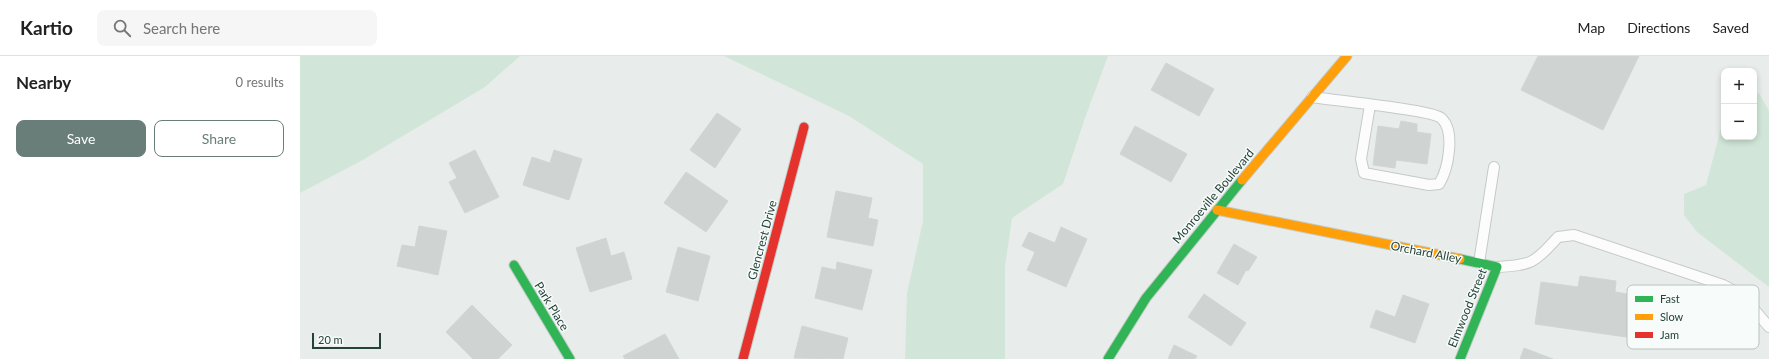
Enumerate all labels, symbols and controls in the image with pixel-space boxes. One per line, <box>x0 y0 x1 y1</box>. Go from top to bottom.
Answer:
search box <box>97 10 377 46</box>
text: Kartio <box>20 16 73 39</box>
icon: search <box>111 17 133 39</box>
text: Search here <box>143 19 220 37</box>
text: Map <box>1578 19 1605 36</box>
text: Directions <box>1627 19 1690 36</box>
text: Saved <box>1712 19 1749 36</box>
map controls <box>1721 68 1757 140</box>
button: + <box>1721 68 1757 104</box>
text: Nearby <box>16 72 71 93</box>
text: 0 results <box>236 74 284 90</box>
button: − <box>1721 104 1757 140</box>
button: Save <box>16 120 146 157</box>
button: Share <box>154 120 284 157</box>
street label: Monroeville Boulevard <box>1169 146 1257 246</box>
street label: Glencrest Drive <box>744 198 780 282</box>
street label: Orchard Alley <box>1389 238 1463 266</box>
street label: Elmwood Street <box>1444 266 1490 350</box>
street label: Park Place <box>532 279 572 333</box>
legend <box>1627 285 1759 349</box>
text: Fast <box>1660 292 1680 305</box>
text: Slow <box>1660 310 1684 323</box>
text: Jam <box>1660 328 1679 341</box>
scale bar <box>312 331 381 350</box>
text: 20 m <box>318 333 343 346</box>

